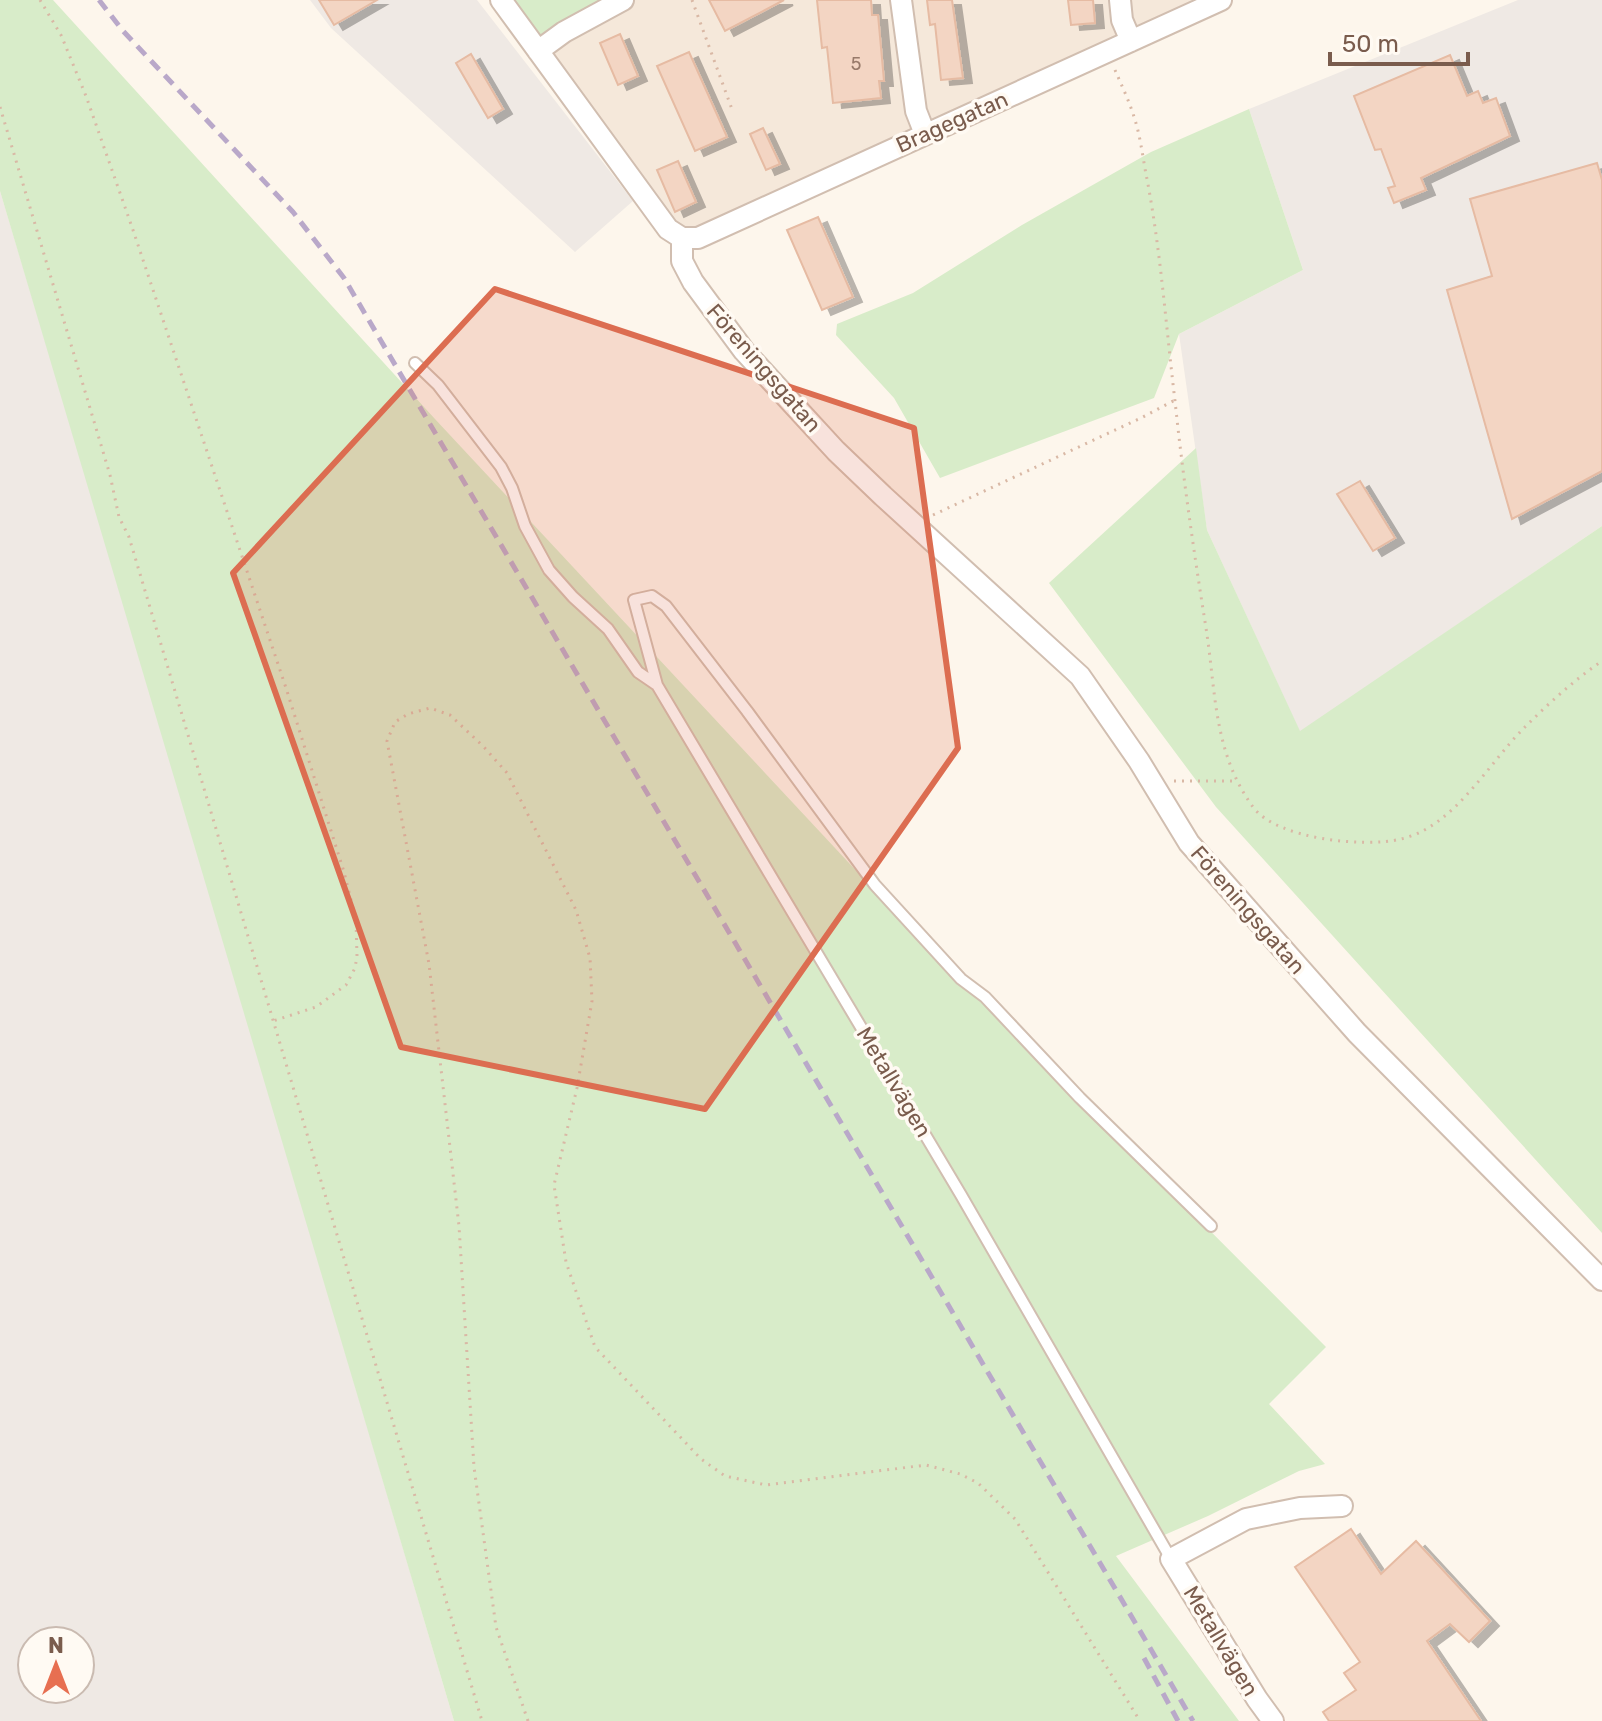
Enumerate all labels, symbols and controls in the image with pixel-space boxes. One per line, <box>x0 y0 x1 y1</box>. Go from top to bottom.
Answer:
scale bar <box>1330 16 1468 66</box>
text: 50 m <box>1342 30 1399 58</box>
house number: 5 <box>851 53 861 75</box>
street label: Bragegatan <box>892 85 1012 159</box>
street label: Föreningsgatan <box>701 298 827 438</box>
street label: Föreningsgatan <box>1185 840 1311 980</box>
street label: Metallvägen <box>851 1022 937 1142</box>
street label: Metallvägen <box>1178 1581 1264 1701</box>
north arrow <box>16 1625 96 1705</box>
text: N <box>48 1632 64 1659</box>

